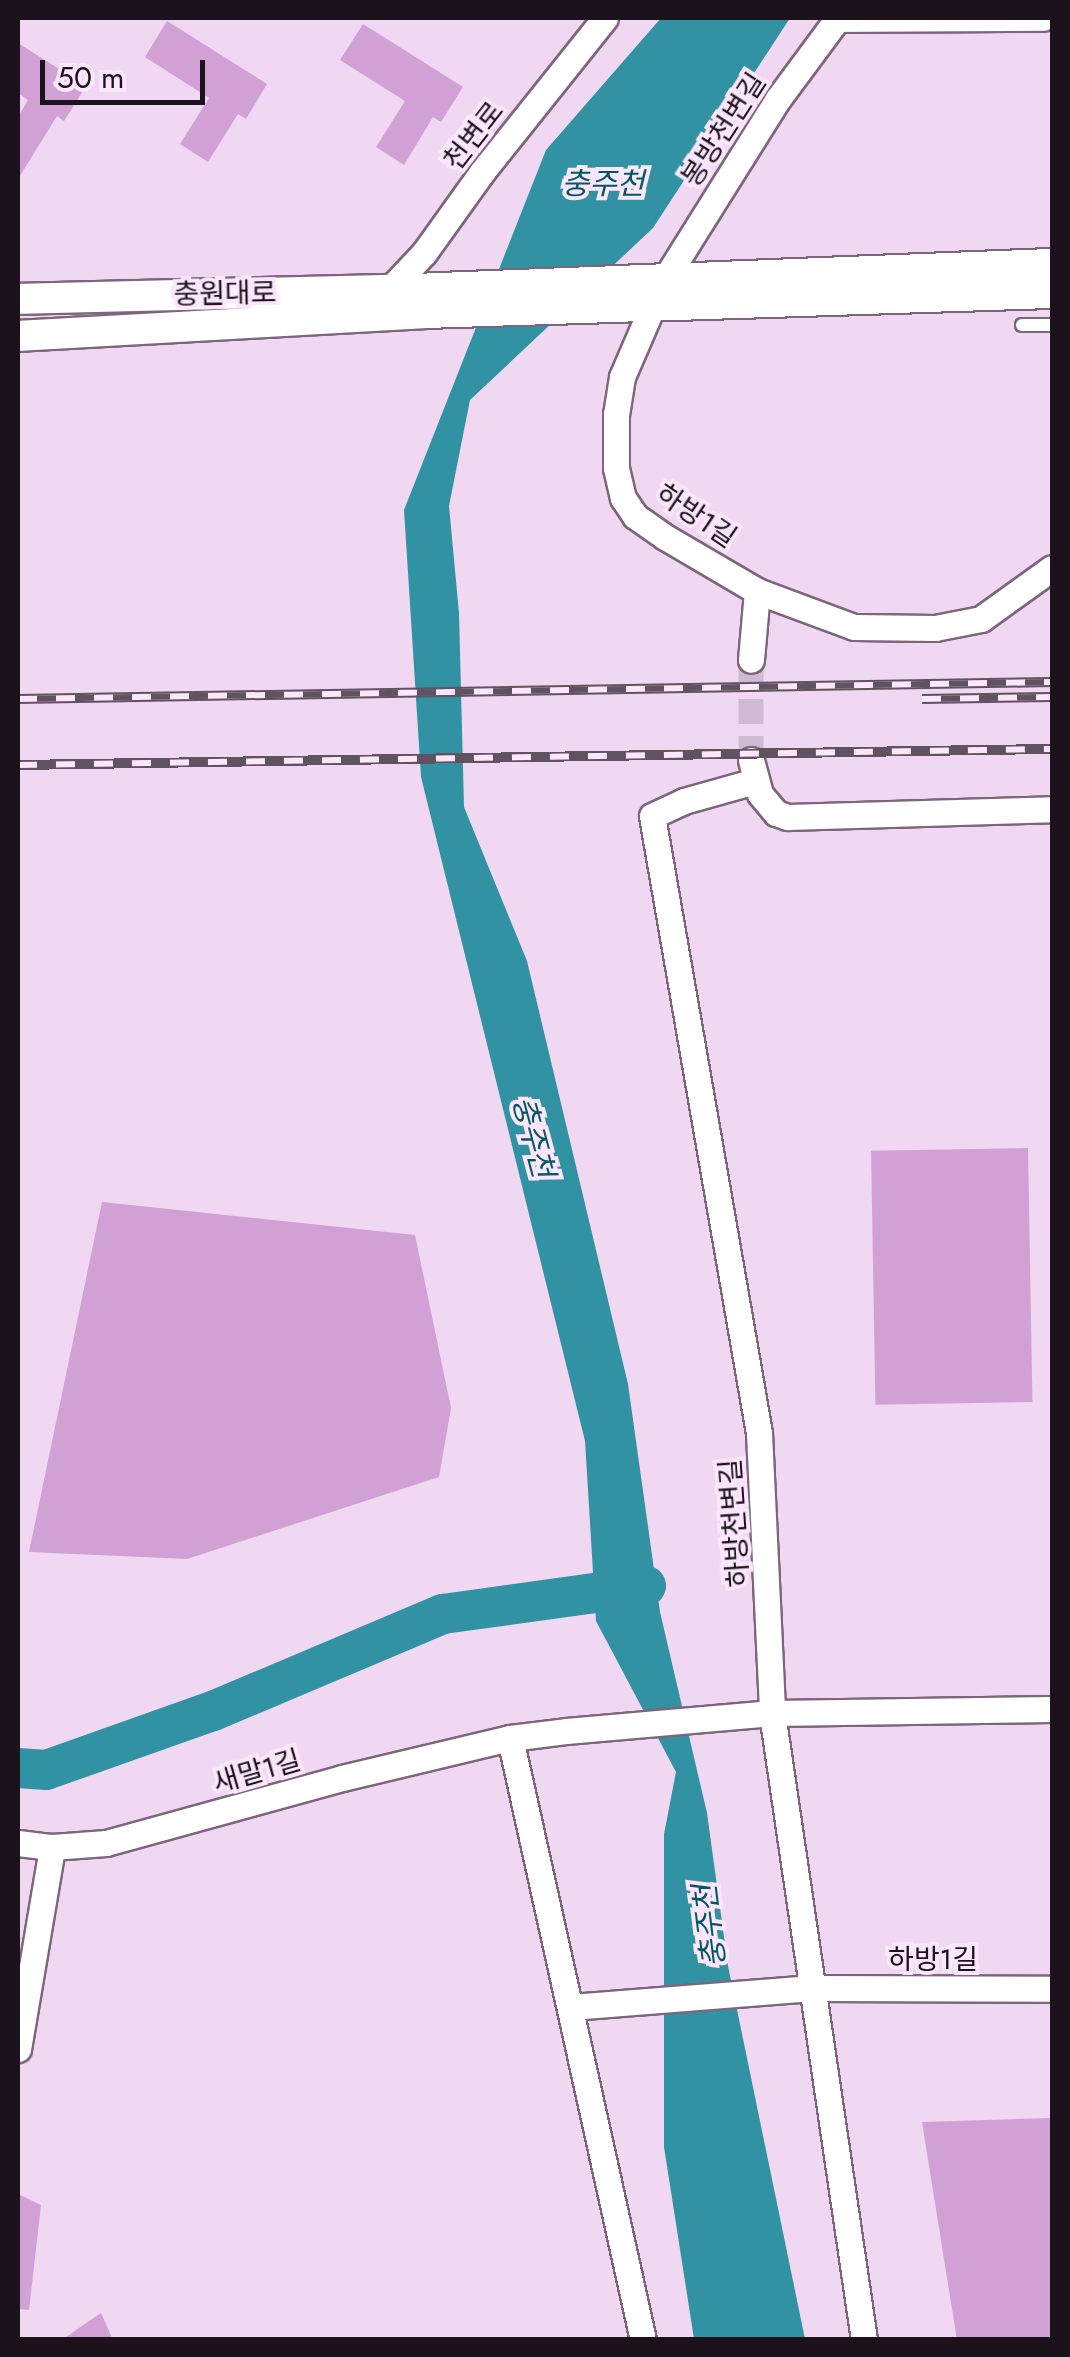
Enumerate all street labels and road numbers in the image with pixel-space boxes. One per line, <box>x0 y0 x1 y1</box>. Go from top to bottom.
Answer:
street label: 봉방천변길 <box>675 67 773 193</box>
street label: 천변로 <box>437 95 511 177</box>
street label: 충원대로 <box>173 276 277 312</box>
street label: 하방1길 <box>649 477 743 555</box>
street label: 하방천변길 <box>714 1458 756 1588</box>
street label: 새말1길 <box>209 1743 305 1801</box>
street label: 하방1길 <box>888 1943 978 1977</box>

